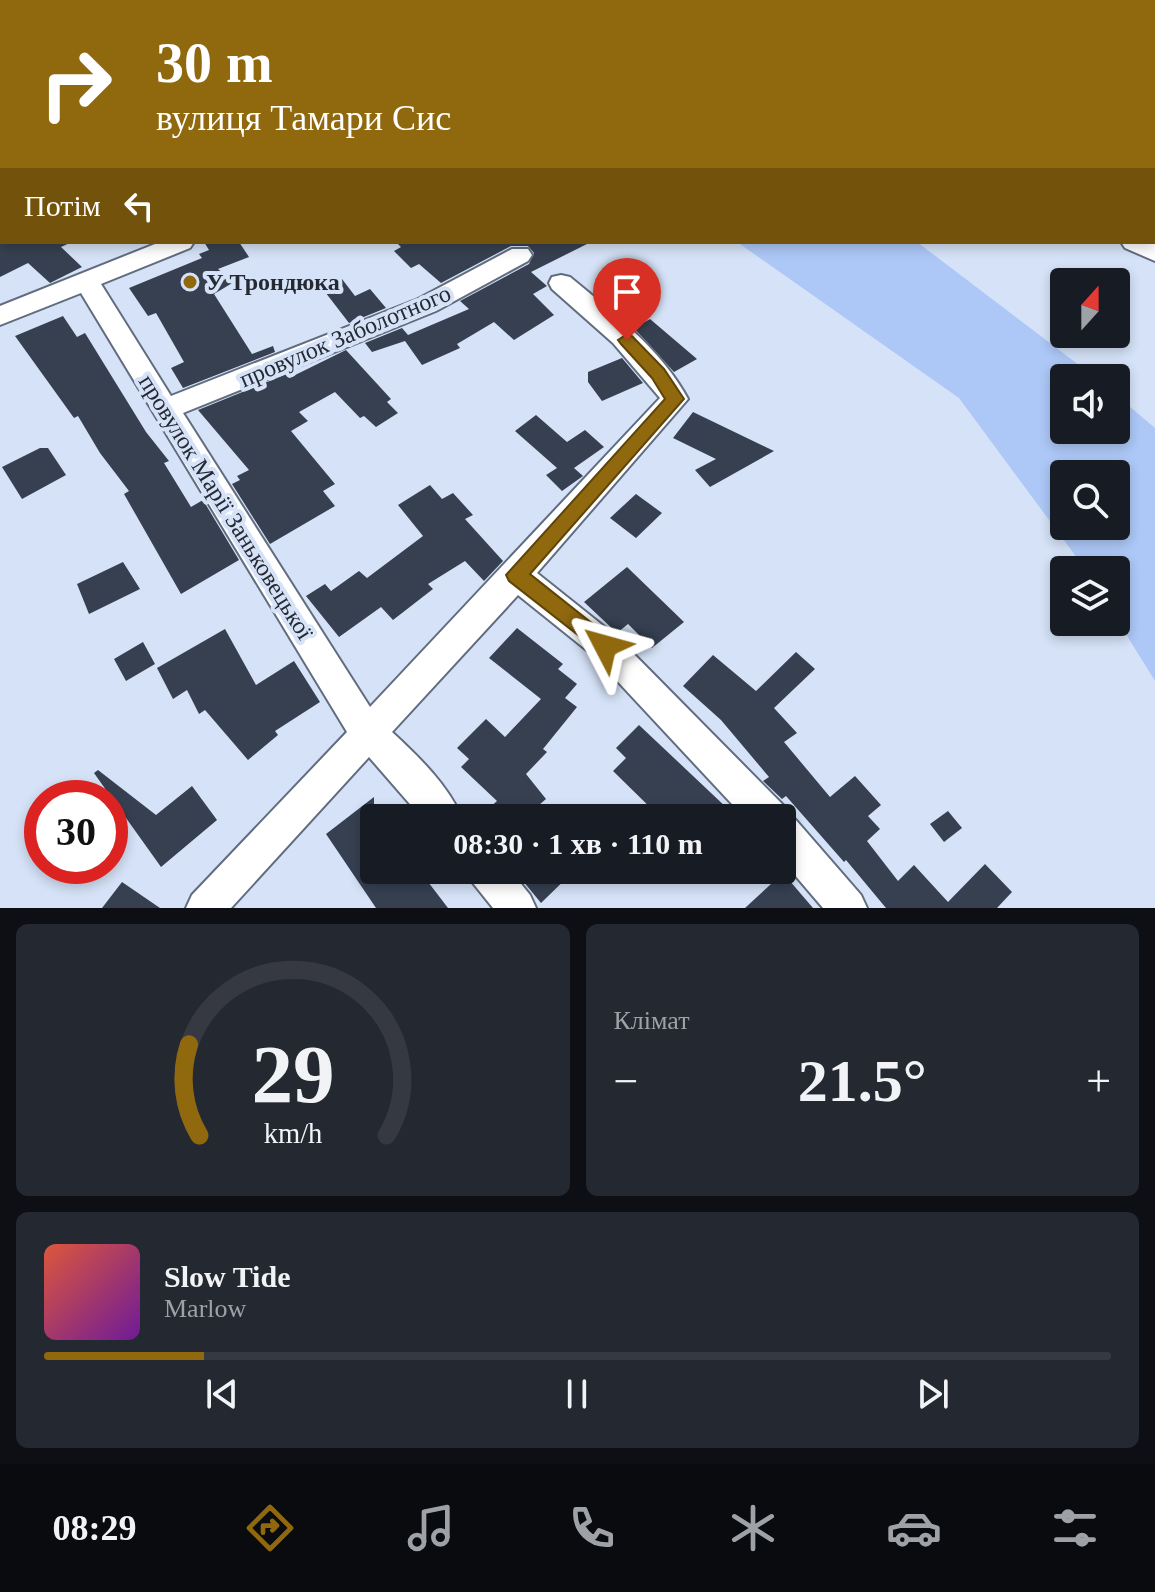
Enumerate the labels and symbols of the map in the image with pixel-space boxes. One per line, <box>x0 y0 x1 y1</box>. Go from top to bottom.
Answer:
pin <box>593 258 661 340</box>
north arrow <box>1050 268 1130 348</box>
place label: У Трондюка <box>206 269 340 295</box>
marker: У Трондюка <box>181 273 199 291</box>
street label: провулок Заболотного <box>236 280 454 392</box>
street label: провулок Марії Заньковецької <box>134 370 319 644</box>
position arrow <box>563 604 647 688</box>
speed limit sign: 30 <box>24 780 128 884</box>

